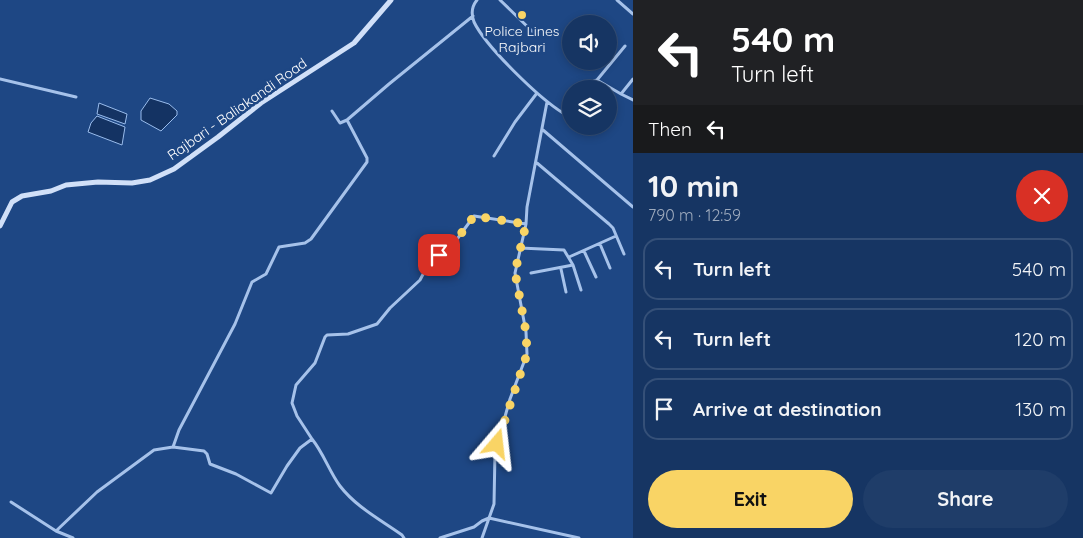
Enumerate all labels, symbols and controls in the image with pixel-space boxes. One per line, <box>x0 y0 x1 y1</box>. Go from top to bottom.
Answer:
marker: Police Lines Rajbari <box>516 9 528 21</box>
map controls <box>562 15 617 135</box>
button: sound <box>562 15 617 70</box>
text: 540 m <box>731 17 835 61</box>
icon: left <box>648 20 713 85</box>
place label: Police Lines Rajbari <box>485 22 559 56</box>
street label: Rajbari - Baliakandi Road <box>164 54 310 164</box>
text: Turn left <box>731 60 814 88</box>
button: layers <box>562 80 617 135</box>
icon: left <box>702 115 730 143</box>
text: Then <box>648 117 692 141</box>
text: 10 min <box>648 167 739 205</box>
button: close <box>1016 170 1068 222</box>
text: 790 m · 12:59 <box>648 205 741 225</box>
pin <box>418 234 460 276</box>
icon: arrive <box>425 241 453 269</box>
icon: left <box>650 255 678 283</box>
text: Turn left <box>693 257 771 281</box>
text: 540 m <box>1012 257 1066 281</box>
icon: left <box>650 325 678 353</box>
text: Turn left <box>693 327 771 351</box>
text: 120 m <box>1015 327 1066 351</box>
icon: arrive <box>650 395 678 423</box>
text: Arrive at destination <box>693 397 882 421</box>
text: 130 m <box>1015 397 1066 421</box>
position arrow <box>470 417 522 469</box>
button: Exit <box>648 470 853 528</box>
button: Share <box>863 470 1068 528</box>

